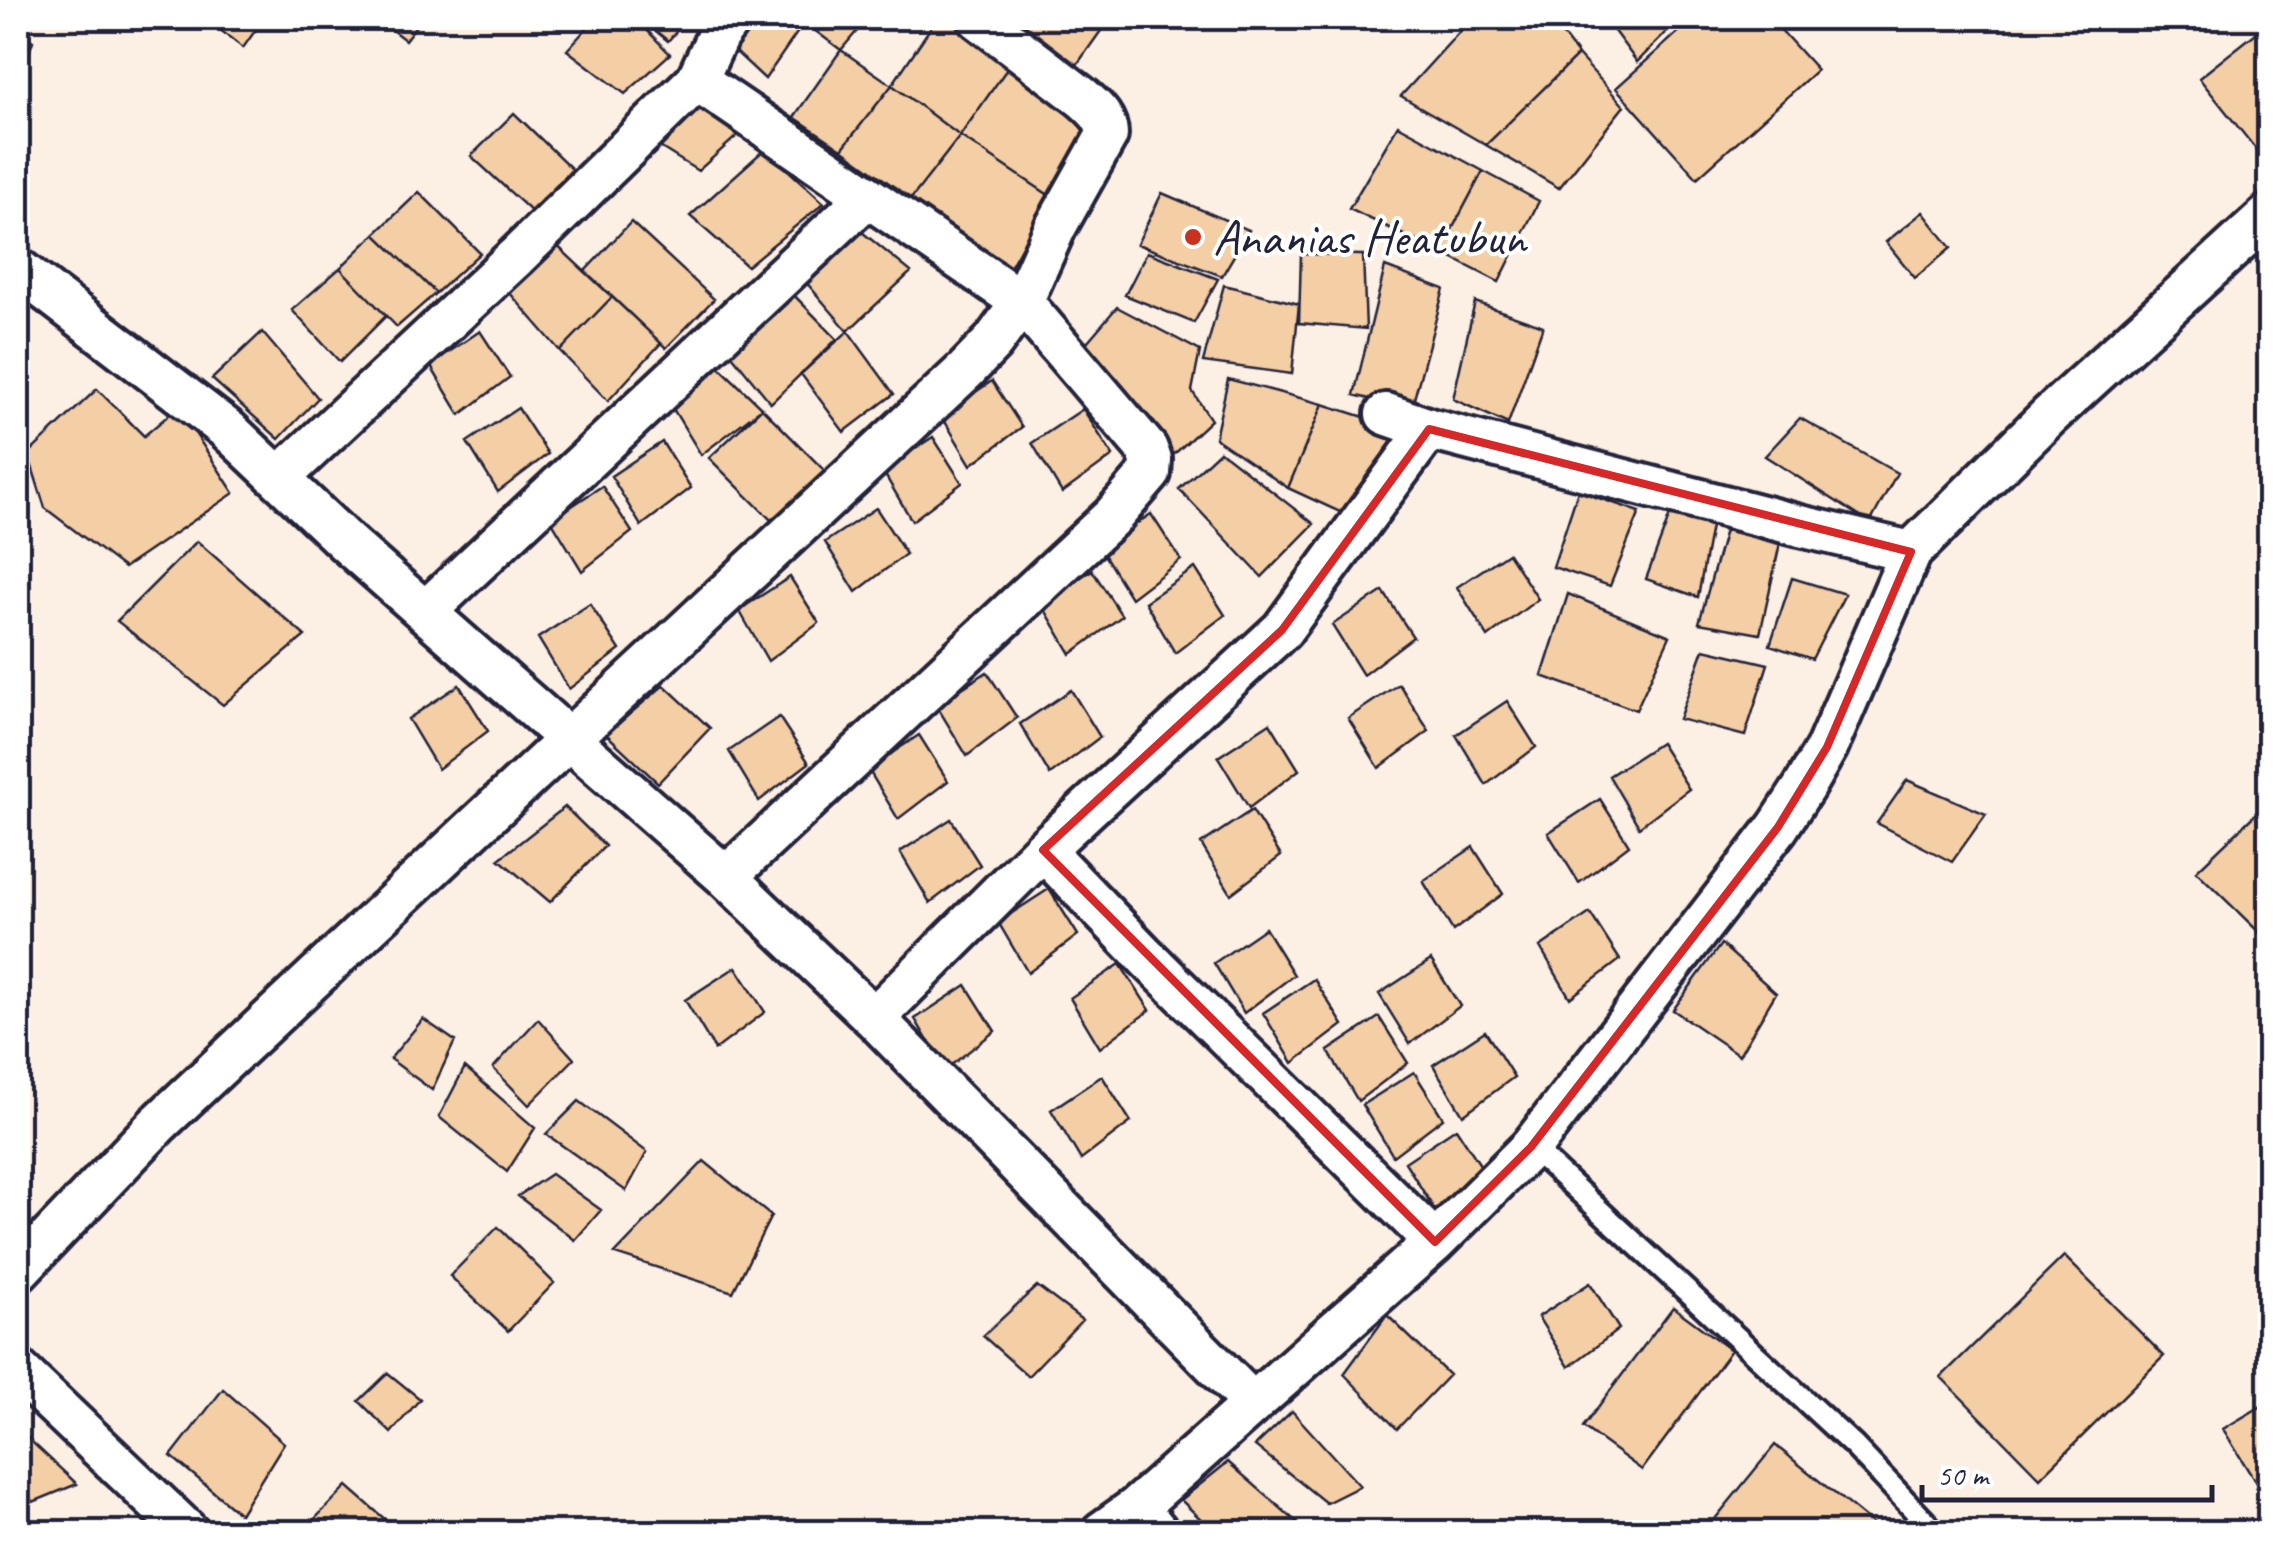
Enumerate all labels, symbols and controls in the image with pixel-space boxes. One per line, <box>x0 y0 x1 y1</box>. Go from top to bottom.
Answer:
place label: Ananias Heatubun <box>1213 206 1528 269</box>
marker: Ananias Heatubun <box>1182 226 1204 248</box>
scale bar <box>1922 1440 2212 1502</box>
text: 50 m <box>1937 1456 1990 1494</box>

